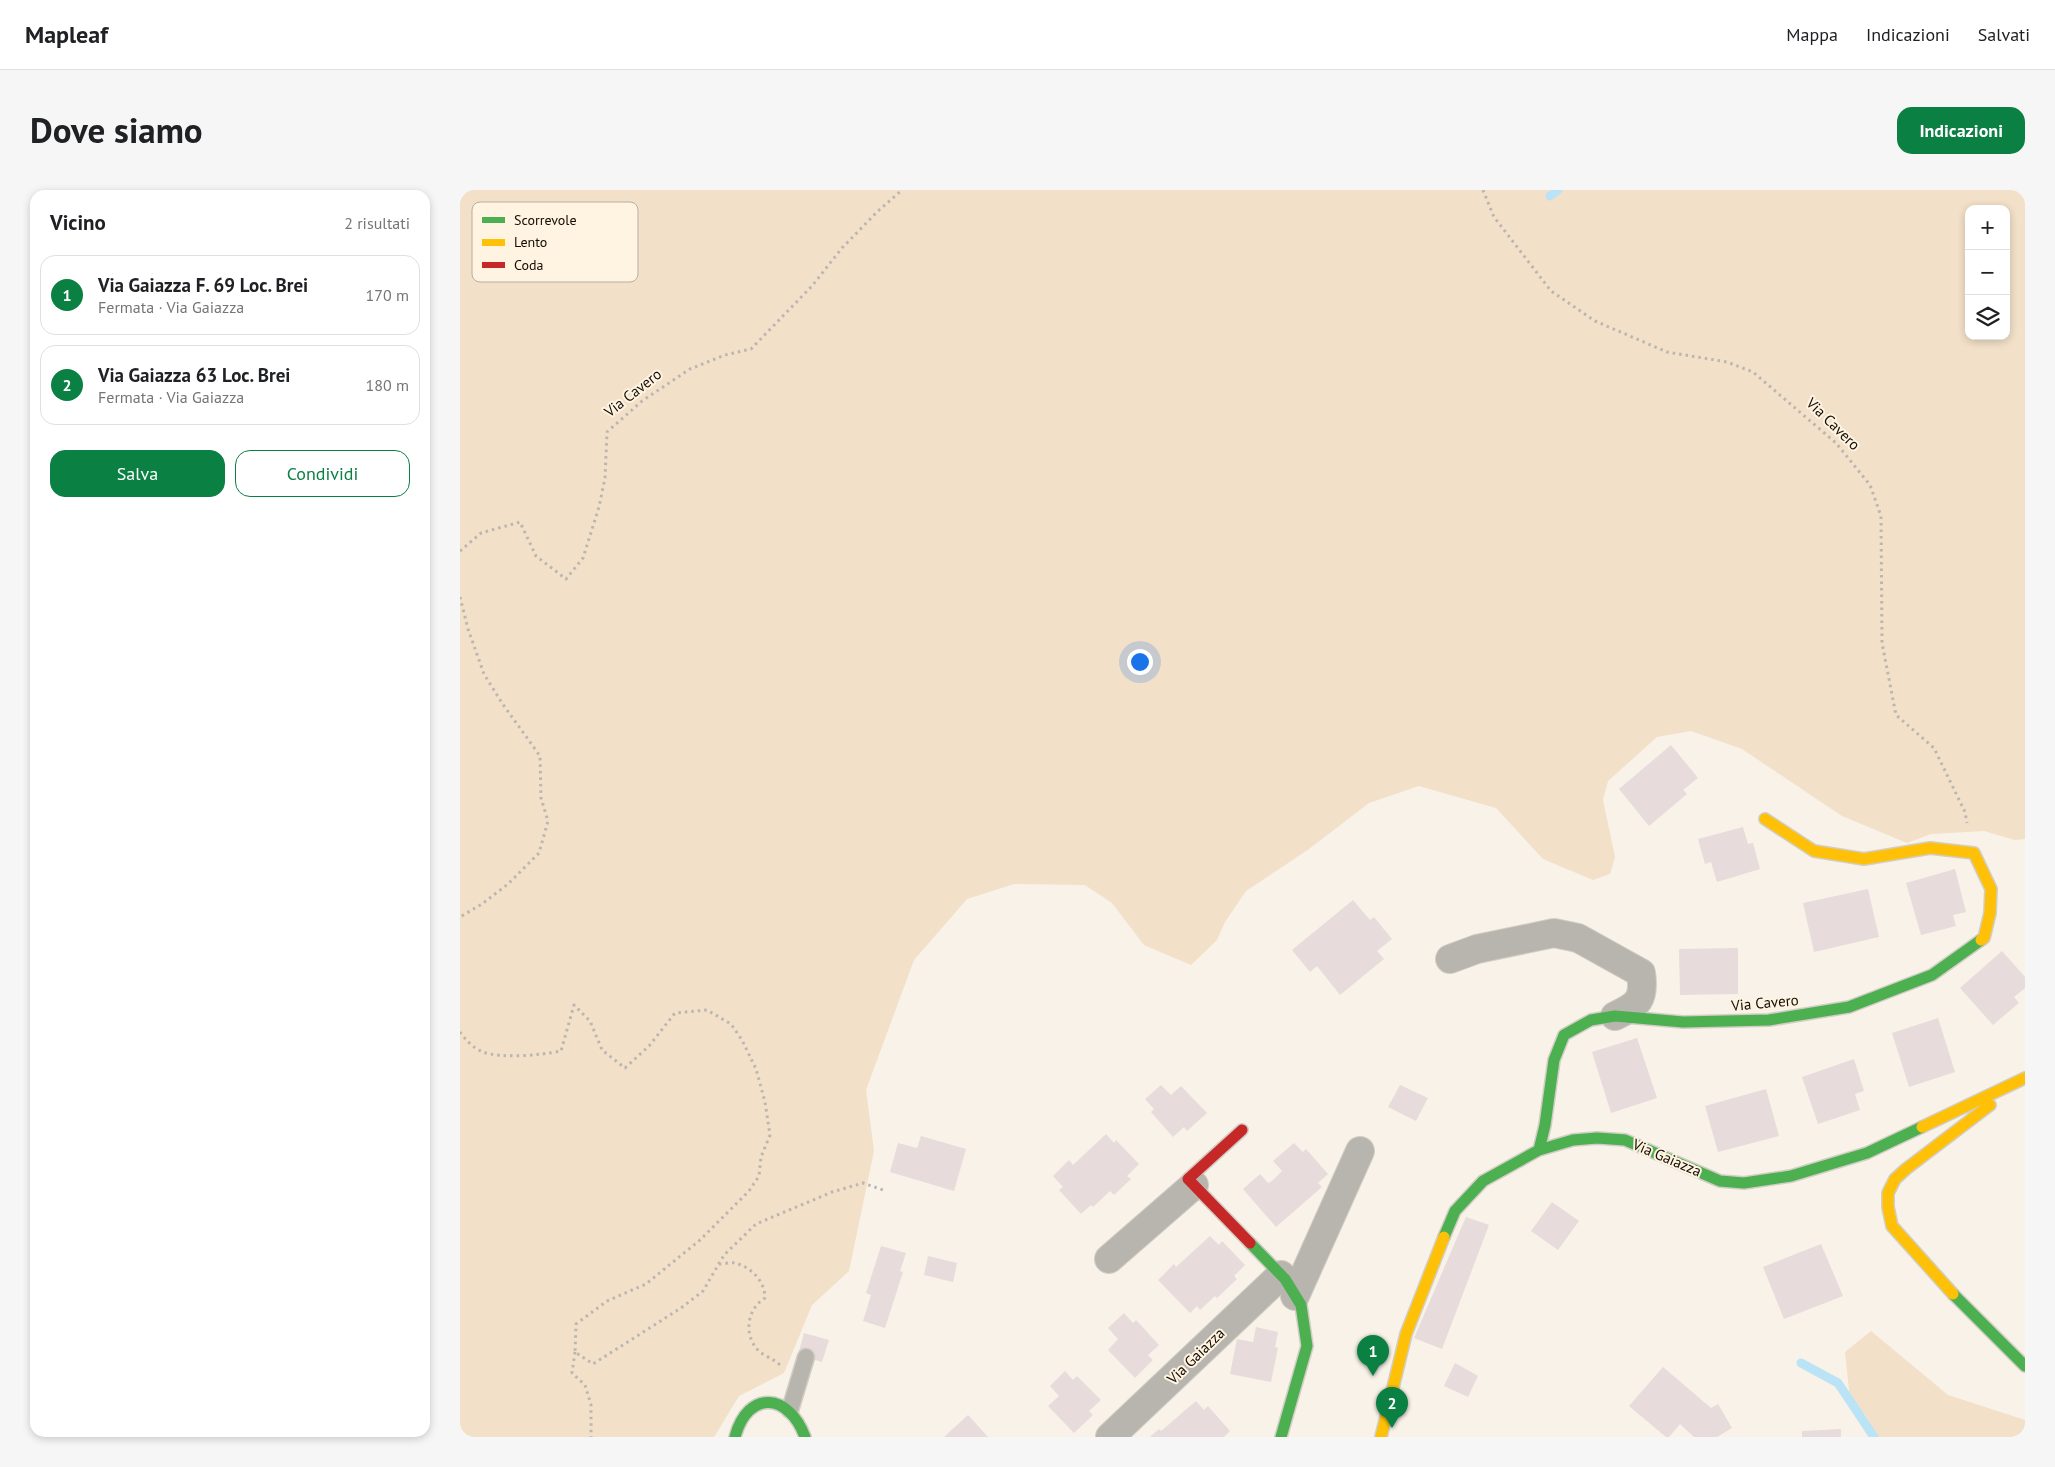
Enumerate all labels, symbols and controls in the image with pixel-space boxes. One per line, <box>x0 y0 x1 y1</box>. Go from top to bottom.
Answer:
text: Mapleaf <box>25 19 108 50</box>
text: Mappa <box>1786 23 1838 46</box>
text: Indicazioni <box>1866 23 1950 46</box>
text: Salvati <box>1978 23 2030 46</box>
text: Dove siamo <box>30 107 203 153</box>
button: Indicazioni <box>1897 107 2025 154</box>
legend <box>472 202 638 282</box>
map controls <box>1965 205 2010 340</box>
button: + <box>1965 205 2010 250</box>
text: Vicino <box>50 209 106 236</box>
text: Scorrevole <box>514 211 577 229</box>
text: 2 risultati <box>344 213 410 233</box>
text: Lento <box>514 233 547 251</box>
button: − <box>1965 250 2010 295</box>
text: Coda <box>514 256 544 274</box>
text: Via Gaiazza F. 69 Loc. Brei <box>98 273 308 297</box>
text: 1 <box>62 285 72 305</box>
text: 170 m <box>366 285 409 305</box>
button: layers <box>1965 295 2010 340</box>
text: Fermata · Via Gaiazza <box>98 297 244 317</box>
text: Via Gaiazza 63 Loc. Brei <box>98 363 290 387</box>
street label: Via Cavero <box>599 364 665 422</box>
text: 2 <box>62 375 72 395</box>
text: 180 m <box>366 375 409 395</box>
text: Fermata · Via Gaiazza <box>98 387 244 407</box>
street label: Via Cavero <box>1802 393 1864 454</box>
button: Salva <box>50 450 225 497</box>
button: Condividi <box>235 450 410 497</box>
your location <box>1127 649 1153 675</box>
street label: Via Cavero <box>1729 990 1799 1015</box>
street label: Via Gaiazza <box>1629 1134 1704 1181</box>
street label: Via Gaiazza <box>1162 1323 1228 1388</box>
pin: 1 <box>1357 1335 1389 1376</box>
pin: 2 <box>1376 1387 1408 1428</box>

